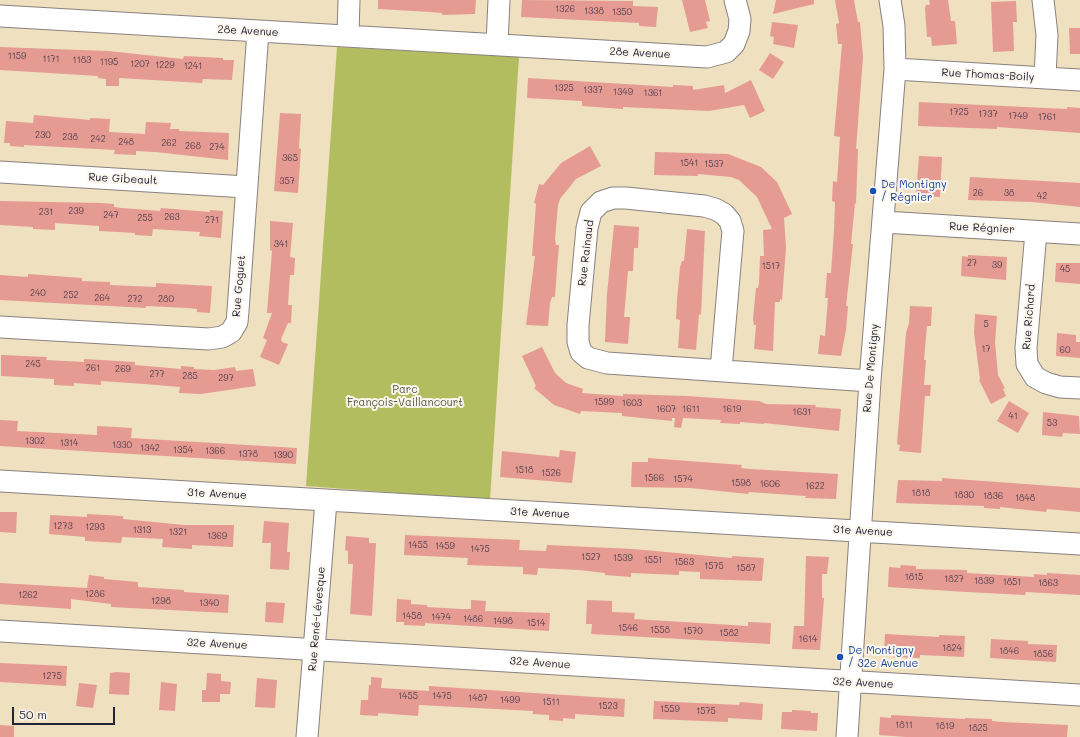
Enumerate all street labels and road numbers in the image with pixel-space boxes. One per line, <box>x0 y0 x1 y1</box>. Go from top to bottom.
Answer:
street label: 28e Avenue <box>217 23 279 39</box>
street label: 28e Avenue <box>609 45 671 61</box>
street label: Rue Thomas-Boily <box>941 66 1035 84</box>
street label: Rue Gibeault <box>88 171 158 187</box>
street label: Rue Rainaud <box>575 219 597 287</box>
street label: Rue Régnier <box>949 220 1015 236</box>
street label: Rue Goguet <box>230 254 248 318</box>
street label: Rue Richard <box>1020 284 1038 350</box>
street label: Rue De Montigny <box>861 323 881 413</box>
street label: 31e Avenue <box>187 486 247 502</box>
street label: 31e Avenue <box>510 505 570 521</box>
street label: 31e Avenue <box>833 523 893 539</box>
street label: Rue René-Lévesque <box>306 566 328 672</box>
street label: 32e Avenue <box>186 636 248 652</box>
street label: 32e Avenue <box>509 654 571 672</box>
street label: 32e Avenue <box>832 675 894 691</box>

